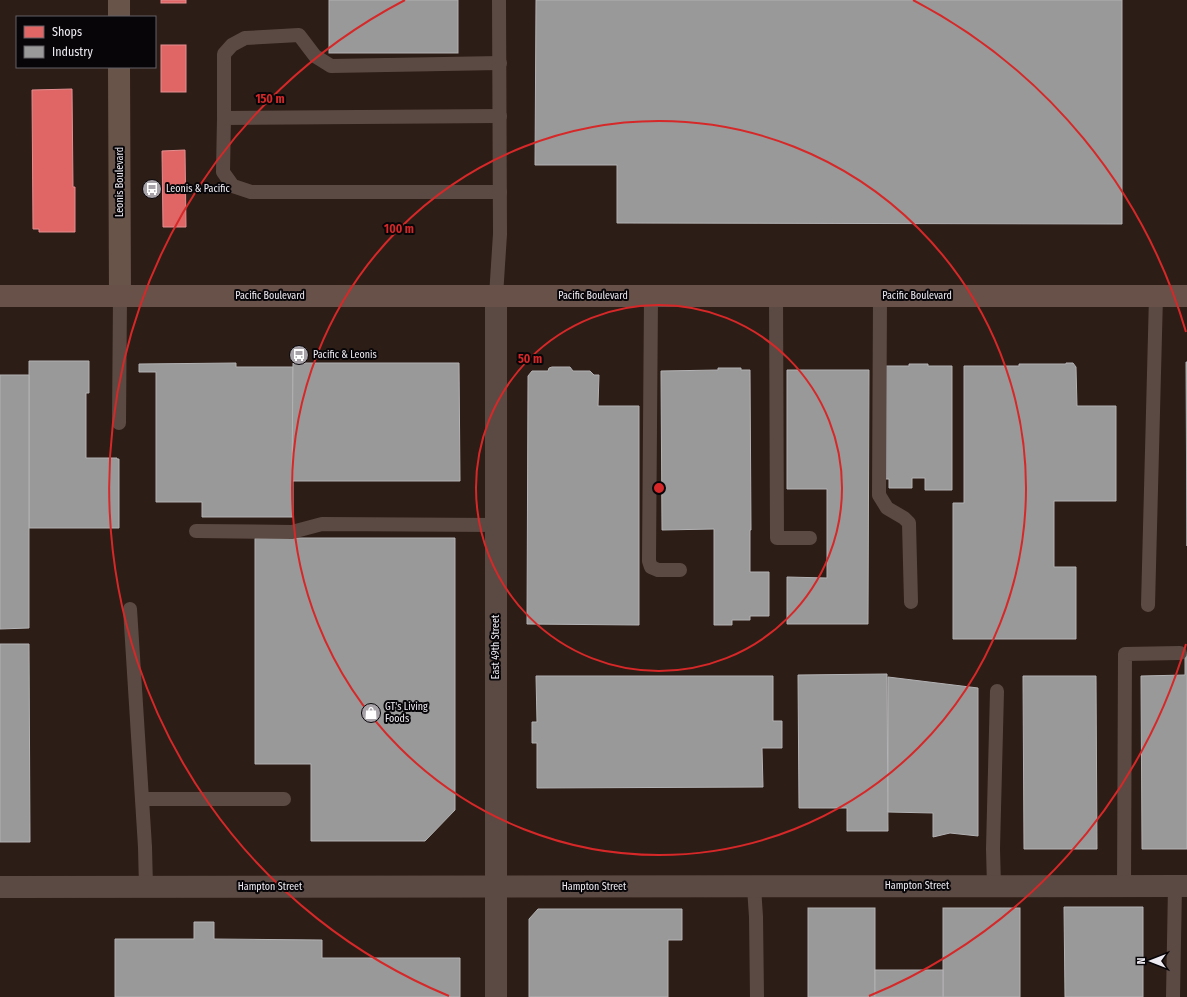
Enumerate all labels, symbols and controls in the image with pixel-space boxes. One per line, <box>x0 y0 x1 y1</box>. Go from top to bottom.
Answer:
legend <box>16 16 156 68</box>
text: Shops <box>52 25 82 39</box>
text: Industry <box>52 45 93 59</box>
text: 150 m <box>255 92 285 106</box>
street label: Leonis Boulevard <box>114 147 126 217</box>
bus stop icon: Leonis & Pacific <box>141 178 163 200</box>
place label: Leonis & Pacific <box>166 183 230 195</box>
text: 100 m <box>384 222 414 236</box>
street label: Pacific Boulevard <box>235 290 305 302</box>
street label: Pacific Boulevard <box>558 290 628 302</box>
street label: Pacific Boulevard <box>882 290 952 302</box>
bus stop icon: Pacific & Leonis <box>288 344 310 366</box>
place label: Pacific & Leonis <box>313 349 377 361</box>
text: 50 m <box>518 352 542 366</box>
centre of rings <box>652 481 666 495</box>
street label: East 49th Street <box>490 614 502 679</box>
place label: GT's Living Foods <box>385 701 428 725</box>
shop icon: GT's Living Foods <box>360 702 382 724</box>
street label: Hampton Street <box>885 880 950 892</box>
street label: Hampton Street <box>238 881 303 893</box>
street label: Hampton Street <box>562 881 627 893</box>
north arrow <box>1131 941 1171 981</box>
text: N <box>1135 958 1148 964</box>

